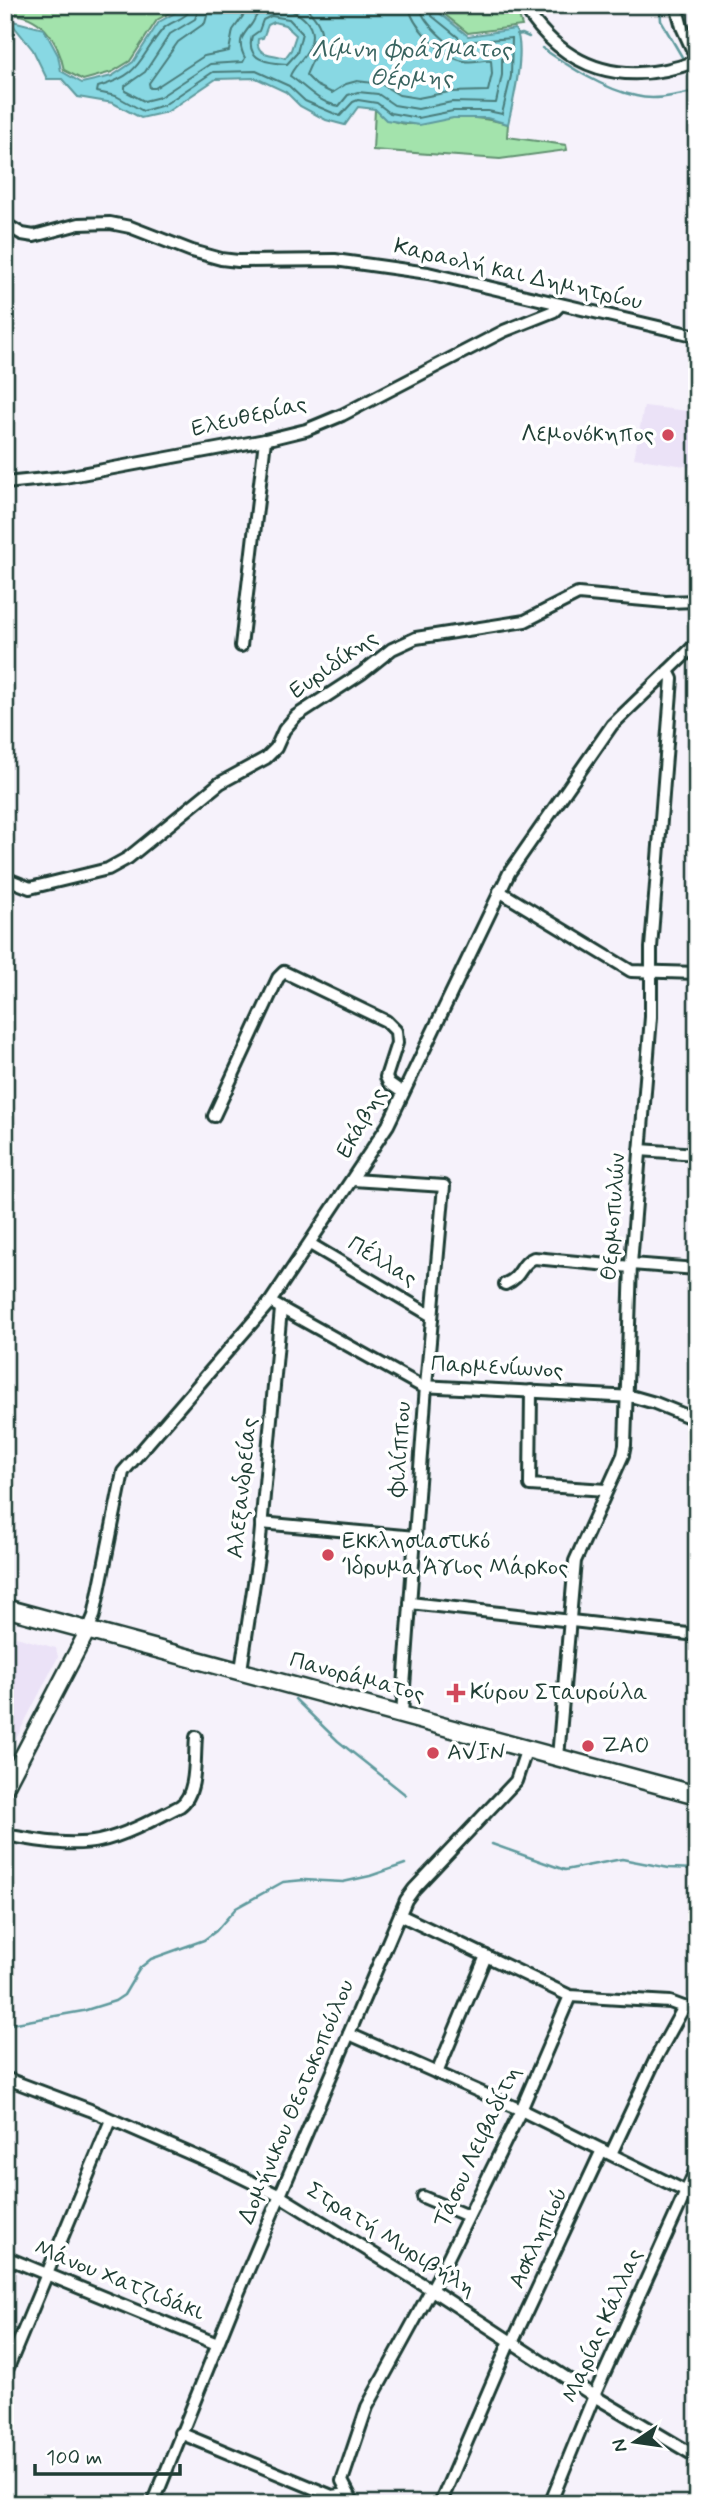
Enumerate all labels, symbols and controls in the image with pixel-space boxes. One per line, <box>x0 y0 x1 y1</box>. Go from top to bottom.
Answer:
water label: Λίμνη Φράγματος Θέρμης <box>311 35 512 94</box>
street label: Καραολή και Δημητρίου <box>391 232 645 318</box>
street label: Ελευθερίας <box>188 389 310 445</box>
place label: Λεμονόκηπος <box>521 420 654 450</box>
marker: Λεμονόκηπος <box>660 427 676 443</box>
street label: Ευριδίκης <box>284 624 384 706</box>
street label: Εκάβης <box>330 1082 394 1164</box>
street label: Θερμοπυλών <box>595 1152 633 1282</box>
street label: Πέλλας <box>342 1228 423 1294</box>
street label: Παρμενίωνος <box>430 1350 564 1386</box>
street label: Φιλίππου <box>383 1400 419 1499</box>
street label: Αλεξανδρείας <box>221 1416 265 1560</box>
place label: Εκκλησιαστικό Ίδρυμα Άγιος Μάρκος <box>342 1527 568 1583</box>
marker: Εκκλησιαστικό Ίδρυμα Άγιος Μάρκος <box>320 1547 336 1563</box>
street label: Πανοράματος <box>286 1646 428 1710</box>
place label: Κύρου Σταυρούλα <box>470 1678 648 1708</box>
marker: Κύρου Σταυρούλα <box>448 1685 464 1701</box>
place label: ZAO <box>602 1731 649 1761</box>
place label: AVIN <box>447 1738 506 1768</box>
marker: ZAO <box>580 1738 596 1754</box>
marker: AVIN <box>425 1745 441 1761</box>
street label: Δομήνικου Θεοτοκοπούλου <box>232 1975 362 2229</box>
street label: Τάσου Λειβαδίτη <box>427 2061 529 2233</box>
street label: Στρατή Μυριβήλη <box>301 2176 481 2304</box>
street label: Ασκληπιού <box>502 2182 576 2294</box>
street label: Μάνου Χατζιδάκι <box>30 2233 209 2329</box>
street label: Μαρίας Κάλλας <box>556 2244 650 2408</box>
north arrow <box>600 2408 670 2478</box>
scale bar <box>35 2432 180 2476</box>
text: N <box>606 2437 634 2454</box>
text: 100 m <box>46 2444 102 2472</box>

